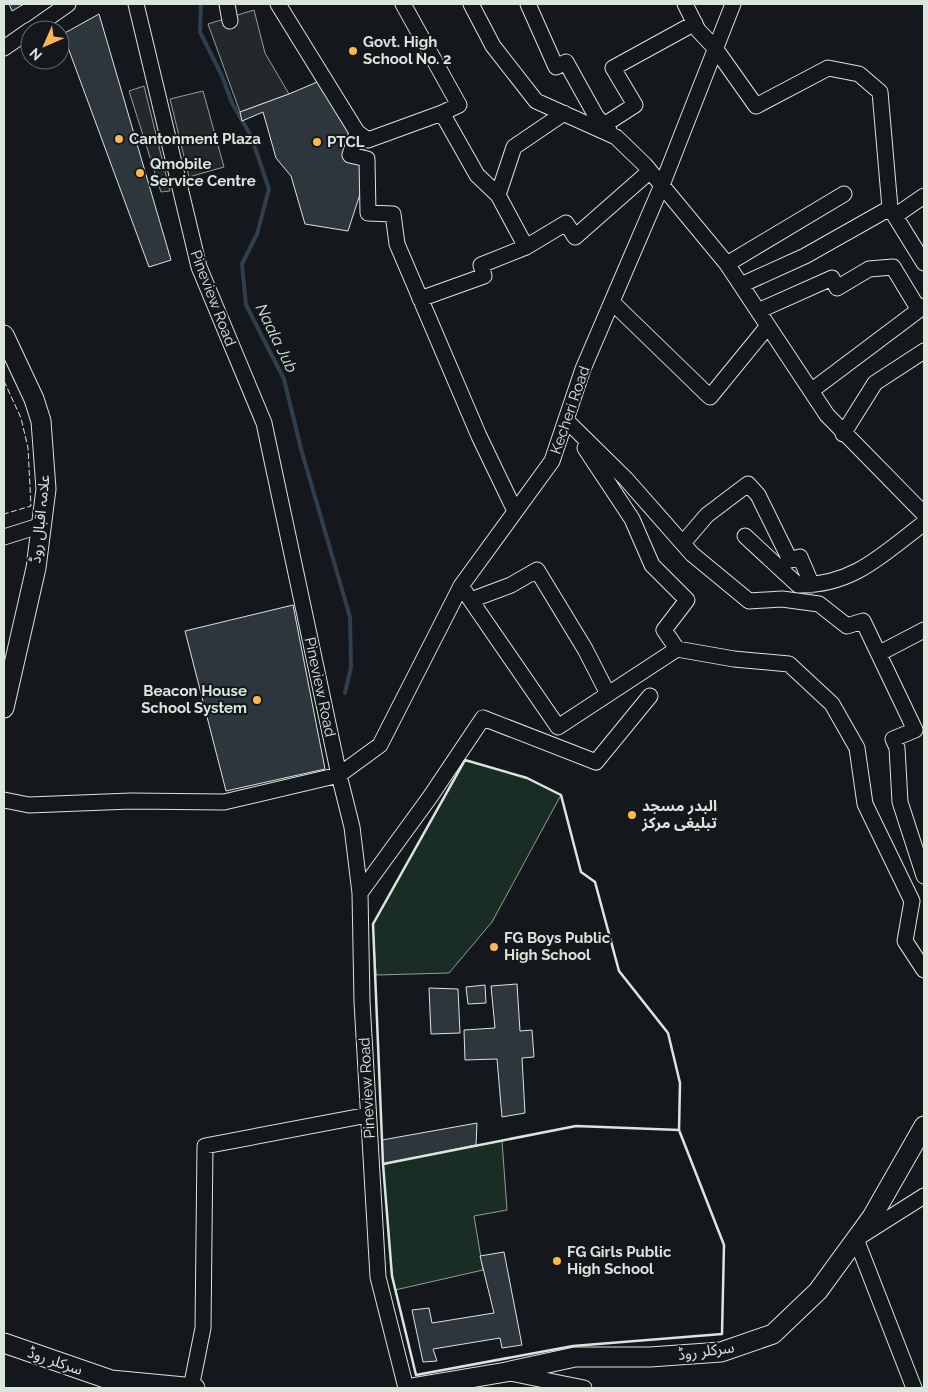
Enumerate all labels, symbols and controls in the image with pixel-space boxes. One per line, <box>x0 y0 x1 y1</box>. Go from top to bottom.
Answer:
north arrow <box>20 20 70 70</box>
place label: Govt. High School No. 2 <box>363 33 452 68</box>
text: N <box>26 45 45 64</box>
marker: Govt. High School No. 2 <box>347 45 359 57</box>
place label: Cantonment Plaza <box>129 130 261 148</box>
marker: Cantonment Plaza <box>113 133 125 145</box>
place label: PTCL <box>327 133 365 151</box>
marker: PTCL <box>311 136 323 148</box>
place label: Qmobile Service Centre <box>150 155 256 190</box>
marker: Qmobile Service Centre <box>134 167 146 179</box>
street label: Pineview Road <box>186 247 240 349</box>
water label: Naala Jub <box>252 301 301 376</box>
street label: Kecheri Road <box>546 364 594 456</box>
street label: علامہ اقبال روڈ <box>26 473 54 564</box>
street label: Pineview Road <box>301 636 339 738</box>
place label: Beacon House School System <box>141 682 247 717</box>
marker: Beacon House School System <box>251 694 263 706</box>
place label: البدر مسجد تبلیغی مرکز <box>641 797 717 832</box>
marker: البدر مسجد تبلیغی مرکز <box>626 809 638 821</box>
place label: FG Boys Public High School <box>504 929 611 964</box>
marker: FG Boys Public High School <box>488 941 500 953</box>
street label: Pineview Road <box>355 1037 379 1139</box>
place label: FG Girls Public High School <box>567 1243 672 1278</box>
marker: FG Girls Public High School <box>551 1255 563 1267</box>
street label: سرکلر روڈ <box>677 1338 736 1364</box>
street label: سرکلر روڈ <box>25 1343 85 1379</box>

